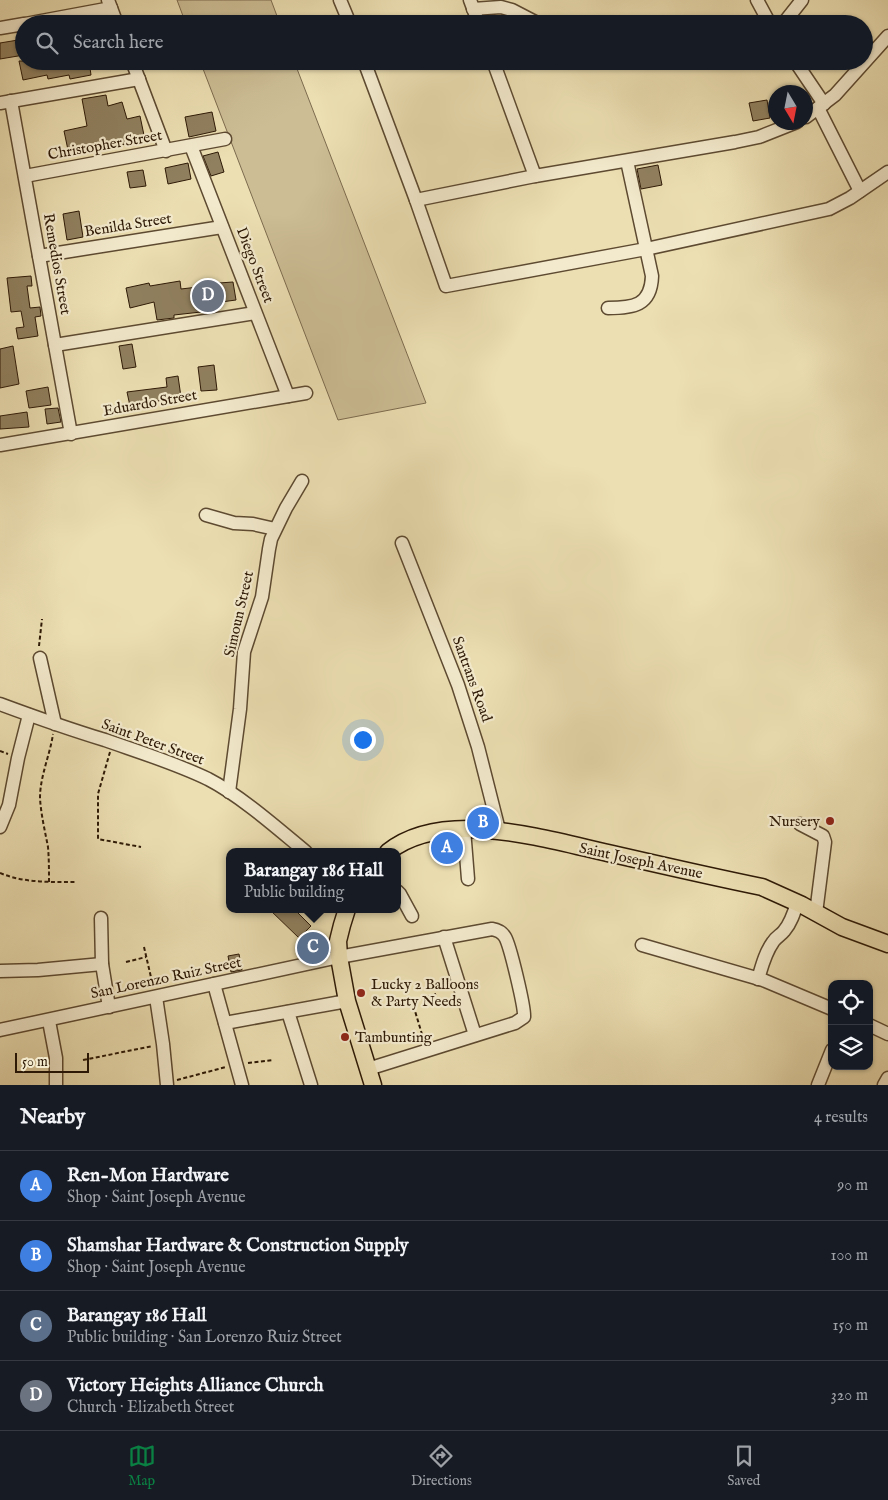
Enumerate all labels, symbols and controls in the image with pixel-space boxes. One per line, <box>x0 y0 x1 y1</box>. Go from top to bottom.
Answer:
search box <box>15 15 873 70</box>
icon: search <box>33 29 61 57</box>
text: Search here <box>73 31 164 55</box>
north arrow <box>768 85 813 130</box>
street label: Christopher Street <box>46 126 164 164</box>
street label: Benilda Street <box>83 209 173 241</box>
street label: Remedios Street <box>39 212 75 316</box>
street label: Diego Street <box>232 224 278 306</box>
pin: D <box>192 277 224 315</box>
street label: Eduardo Street <box>102 385 198 421</box>
street label: Simoun Street <box>220 569 258 659</box>
street label: Santrans Road <box>448 634 497 725</box>
street label: Saint Peter Street <box>99 715 207 769</box>
your location <box>350 727 376 753</box>
pin: B <box>467 804 499 842</box>
place label: Nursery <box>769 812 821 831</box>
marker: Nursery <box>824 815 836 827</box>
pin: A <box>431 829 463 867</box>
street label: Saint Joseph Avenue <box>578 839 705 883</box>
popup <box>226 848 401 913</box>
text: Barangay 186 Hall <box>244 859 383 883</box>
text: Public building <box>244 883 344 903</box>
pin: C <box>297 929 329 967</box>
street label: San Lorenzo Ruiz Street <box>89 953 243 1003</box>
place label: Lucky 2 Balloons & Party Needs <box>371 975 479 1011</box>
map controls <box>828 980 873 1070</box>
button: locate <box>828 980 873 1025</box>
marker: Lucky 2 Balloons & Party Needs <box>355 987 367 999</box>
button: layers <box>828 1025 873 1070</box>
place label: Tambunting <box>355 1028 433 1047</box>
marker: Tambunting <box>339 1031 351 1043</box>
scale bar <box>15 1050 89 1073</box>
text: 50 m <box>22 1053 48 1071</box>
text: Nearby <box>20 1104 85 1131</box>
text: 4 results <box>814 1108 868 1128</box>
text: Ren-Mon Hardware <box>67 1164 229 1188</box>
text: A <box>31 1176 41 1196</box>
text: 90 m <box>837 1176 868 1196</box>
text: Shop · Saint Joseph Avenue <box>67 1188 246 1208</box>
text: Shamshar Hardware & Construction Supply <box>67 1234 409 1258</box>
text: B <box>31 1246 41 1266</box>
text: 100 m <box>831 1246 868 1266</box>
text: Shop · Saint Joseph Avenue <box>67 1258 246 1278</box>
text: Barangay 186 Hall <box>67 1304 207 1328</box>
text: C <box>30 1316 42 1336</box>
text: 150 m <box>833 1316 868 1336</box>
text: Public building · San Lorenzo Ruiz Street <box>67 1328 342 1348</box>
text: Victory Heights Alliance Church <box>67 1374 324 1398</box>
text: D <box>30 1386 42 1406</box>
text: 320 m <box>831 1386 868 1406</box>
text: Church · Elizabeth Street <box>67 1398 234 1418</box>
tab: Map <box>128 1442 156 1490</box>
tab: Directions <box>411 1442 472 1490</box>
tab: Saved <box>727 1442 760 1490</box>

